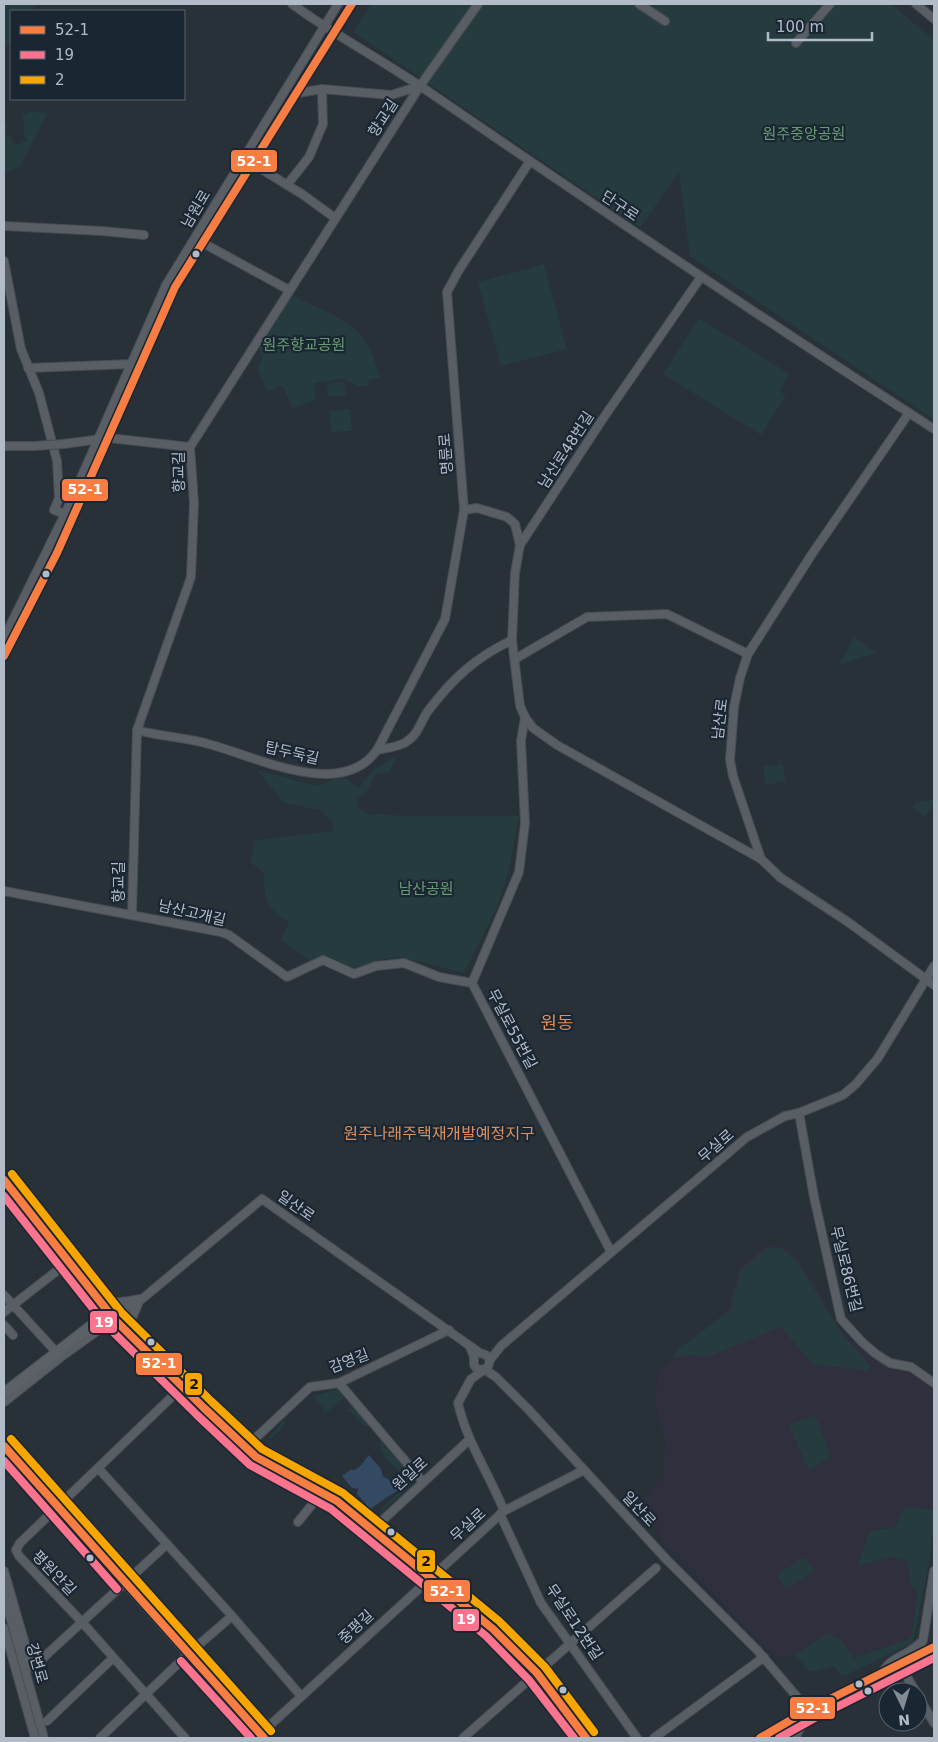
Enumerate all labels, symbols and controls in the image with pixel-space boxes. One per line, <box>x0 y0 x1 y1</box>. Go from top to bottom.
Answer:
legend <box>10 10 185 100</box>
scale bar <box>768 10 872 42</box>
text: 100 m <box>776 18 824 36</box>
text: 52-1 <box>55 21 89 39</box>
text: 19 <box>55 46 74 64</box>
text: 2 <box>55 71 65 89</box>
street label: 향교길 <box>364 96 402 140</box>
park label: 원주중앙공원 <box>763 125 845 143</box>
line badge: 52-1 <box>230 149 278 173</box>
text: 52-1 <box>236 153 272 169</box>
street label: 남원로 <box>178 187 214 231</box>
street label: 단구로 <box>598 187 642 225</box>
unlabelled marker <box>191 249 201 259</box>
park label: 원주향교공원 <box>263 336 345 354</box>
street label: 남산로48번길 <box>534 408 598 492</box>
street label: 명륜로 <box>436 433 456 475</box>
street label: 향교길 <box>170 451 188 493</box>
line badge: 52-1 <box>61 478 109 502</box>
text: 52-1 <box>67 481 103 497</box>
unlabelled marker <box>41 569 51 579</box>
street label: 남산로 <box>709 697 731 741</box>
street label: 탑두둑길 <box>263 738 321 768</box>
street label: 향교길 <box>110 861 128 903</box>
park label: 남산공원 <box>398 880 454 898</box>
street label: 남산고개길 <box>156 896 228 930</box>
street label: 무실로55번길 <box>483 986 541 1072</box>
district label: 원동 <box>540 1012 574 1033</box>
district label: 원주나래주택재개발예정지구 <box>343 1124 535 1143</box>
street label: 무실로 <box>694 1126 738 1166</box>
street label: 일산로 <box>274 1187 318 1225</box>
street label: 무실로86번길 <box>827 1224 865 1314</box>
line badge: 19 <box>89 1310 118 1334</box>
text: 19 <box>94 1314 114 1330</box>
unlabelled marker <box>146 1337 156 1347</box>
street label: 감영길 <box>326 1345 372 1377</box>
line badge: 52-1 <box>135 1352 183 1376</box>
text: 52-1 <box>141 1355 177 1371</box>
line badge: 2 <box>184 1372 203 1396</box>
text: 2 <box>189 1376 199 1392</box>
street label: 원일로 <box>389 1453 431 1495</box>
street label: 일산로 <box>618 1488 660 1530</box>
street label: 무실로 <box>447 1504 489 1546</box>
unlabelled marker <box>386 1527 396 1537</box>
street label: 평원안길 <box>28 1547 80 1599</box>
line badge: 2 <box>416 1549 436 1573</box>
unlabelled marker <box>85 1553 95 1563</box>
text: 2 <box>421 1553 431 1569</box>
line badge: 52-1 <box>423 1579 471 1603</box>
street label: 무실로12번길 <box>542 1580 606 1664</box>
text: 52-1 <box>429 1583 465 1599</box>
street label: 중평길 <box>335 1606 377 1648</box>
line badge: 19 <box>452 1608 480 1632</box>
text: 19 <box>456 1611 476 1627</box>
street label: 강변로 <box>23 1641 51 1685</box>
unlabelled marker <box>854 1679 864 1689</box>
north arrow <box>878 1682 928 1732</box>
unlabelled marker <box>558 1685 568 1695</box>
unlabelled marker <box>863 1686 873 1696</box>
line badge: 52-1 <box>789 1696 836 1720</box>
text: 52-1 <box>795 1700 831 1716</box>
text: N <box>898 1711 911 1728</box>

